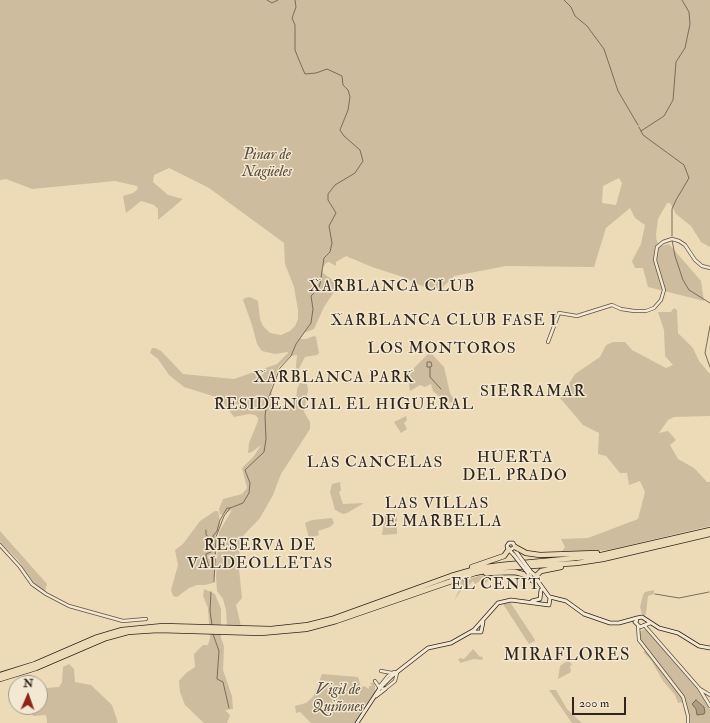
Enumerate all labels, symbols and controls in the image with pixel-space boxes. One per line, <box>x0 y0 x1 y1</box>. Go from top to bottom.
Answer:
park label: Pinar de Nagüeles <box>242 147 292 182</box>
district label: XARBLANCA CLUB <box>309 278 475 298</box>
district label: XARBLANCA CLUB FASE I <box>330 312 558 332</box>
district label: LOS MONTOROS <box>367 340 517 360</box>
district label: XARBLANCA PARK <box>253 369 415 389</box>
district label: SIERRAMAR <box>480 383 586 403</box>
district label: RESIDENCIAL EL HIGUERAL <box>214 396 474 416</box>
district label: HUERTA DEL PRADO <box>462 449 568 487</box>
district label: LAS CANCELAS <box>307 454 443 474</box>
district label: LAS VILLAS DE MARBELLA <box>371 495 503 533</box>
district label: RESERVA DE VALDEOLLETAS <box>187 537 333 575</box>
district label: EL CENIT <box>451 576 541 596</box>
district label: MIRAFLORES <box>504 646 630 666</box>
north arrow <box>8 675 48 715</box>
text: N <box>23 677 34 690</box>
park label: Vigil de Quiñones <box>312 682 364 717</box>
scale bar <box>574 689 628 715</box>
text: 200 m <box>579 696 609 711</box>

